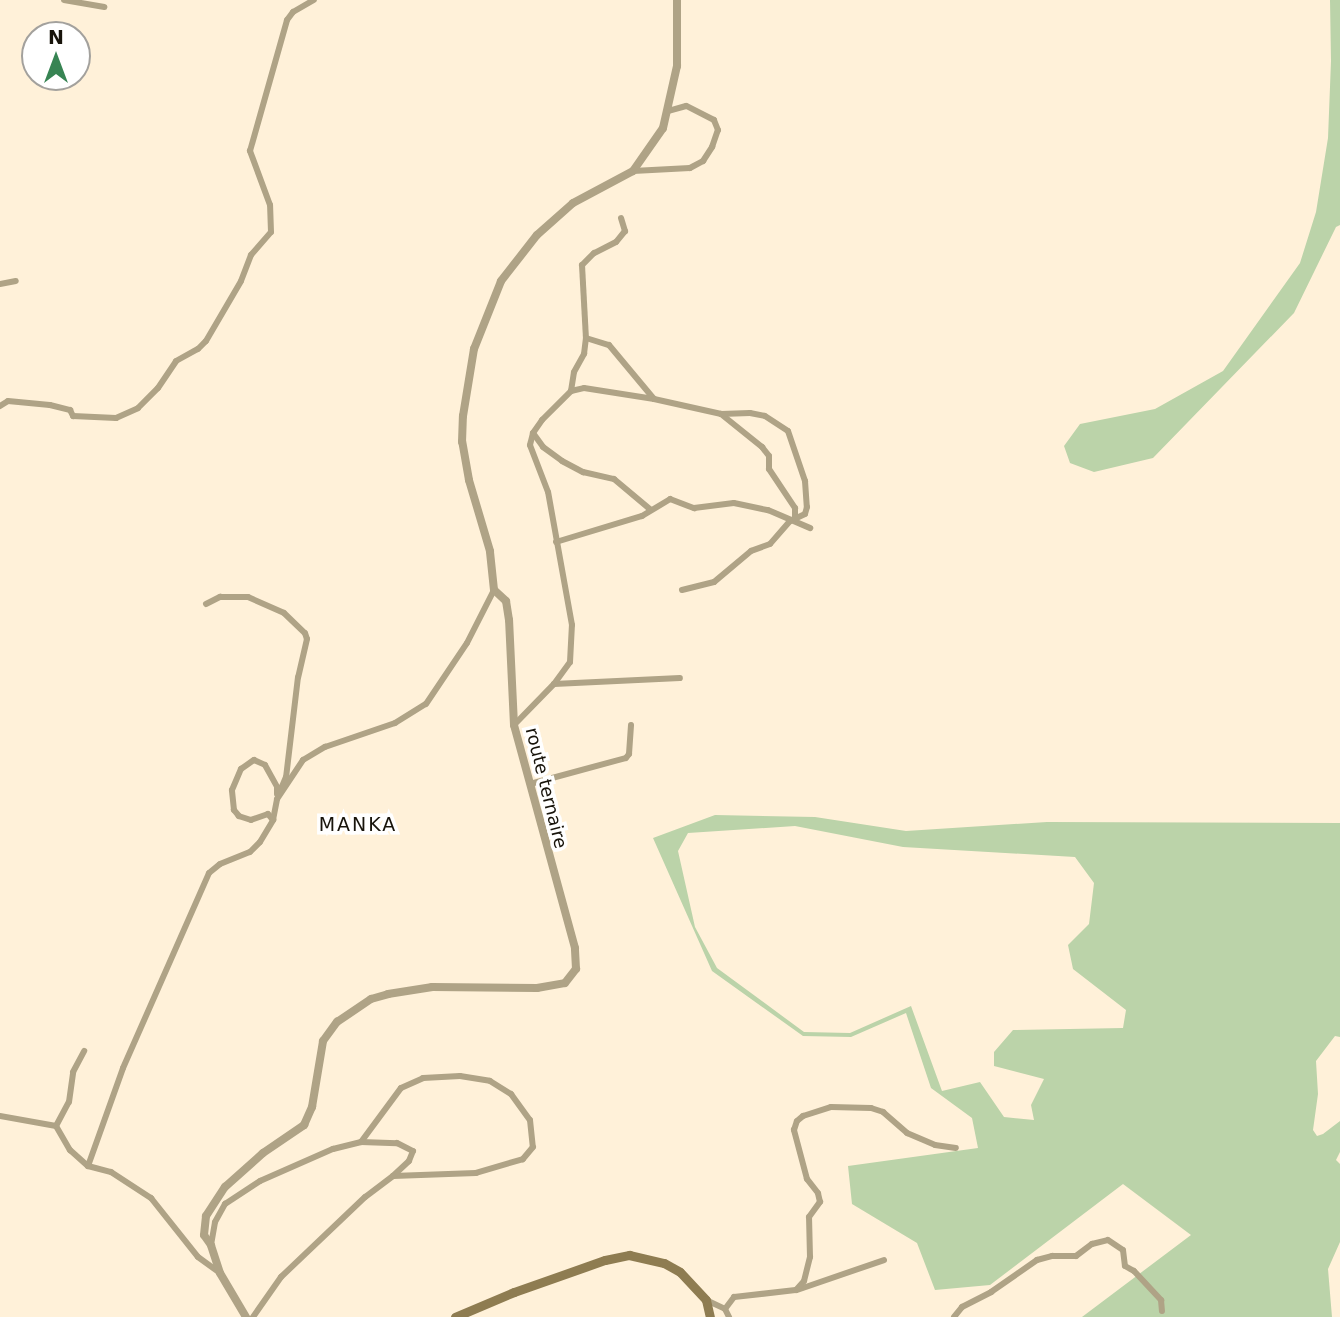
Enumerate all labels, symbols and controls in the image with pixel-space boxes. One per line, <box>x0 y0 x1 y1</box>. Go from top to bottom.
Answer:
north arrow <box>21 21 91 91</box>
text: N <box>48 26 64 48</box>
street label: route ternaire <box>521 725 571 851</box>
district label: MANKA <box>319 814 397 836</box>

